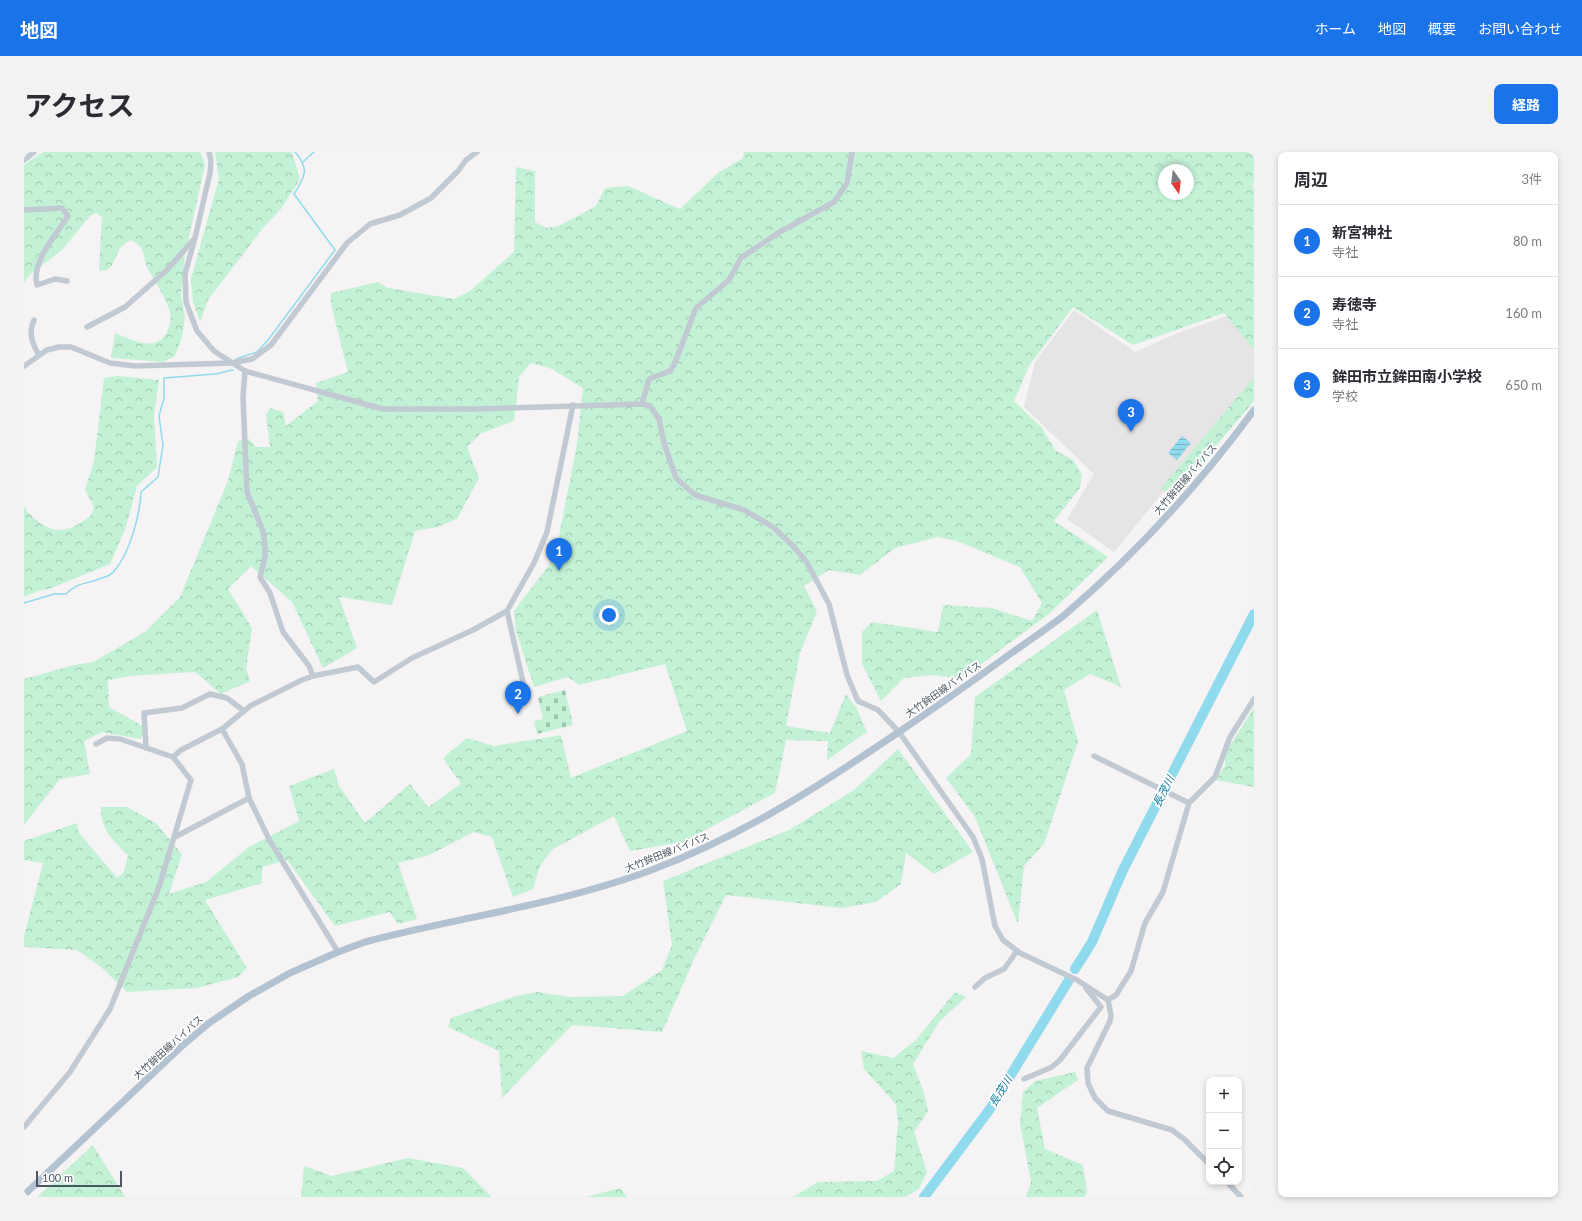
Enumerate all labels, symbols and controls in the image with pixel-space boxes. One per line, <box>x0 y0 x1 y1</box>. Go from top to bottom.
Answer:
text: 地図 <box>20 18 58 41</box>
text: ホーム <box>1314 20 1356 37</box>
text: 地図 <box>1378 20 1406 37</box>
text: 概要 <box>1428 20 1456 37</box>
text: お問い合わせ <box>1478 20 1562 37</box>
button: 経路 <box>1494 84 1558 124</box>
text: アクセス <box>24 88 135 122</box>
north arrow <box>1158 164 1194 200</box>
text: 周辺 <box>1294 169 1328 190</box>
text: 3件 <box>1521 171 1542 187</box>
text: 新宮神社 <box>1332 223 1392 241</box>
text: 1 <box>1303 233 1311 249</box>
text: 80 m <box>1513 233 1542 249</box>
text: 寺社 <box>1332 244 1358 260</box>
text: 寿徳寺 <box>1332 295 1377 313</box>
text: 2 <box>1303 305 1311 321</box>
text: 160 m <box>1505 305 1542 321</box>
text: 寺社 <box>1332 316 1358 332</box>
text: 鉾田市立鉾田南小学校 <box>1332 367 1482 385</box>
text: 3 <box>1303 377 1311 393</box>
text: 650 m <box>1505 377 1542 393</box>
text: 学校 <box>1332 388 1358 404</box>
pin: 3 <box>1118 399 1144 432</box>
street label: 大竹鉾田線バイパス <box>1151 441 1219 517</box>
pin: 1 <box>546 538 572 571</box>
your location <box>599 605 619 625</box>
street label: 大竹鉾田線バイパス <box>903 658 983 720</box>
pin: 2 <box>505 681 531 714</box>
water label: 長茂川 <box>1150 772 1177 809</box>
street label: 大竹鉾田線バイパス <box>623 830 711 874</box>
street label: 大竹鉾田線バイパス <box>131 1012 205 1082</box>
water label: 長茂川 <box>986 1073 1015 1108</box>
map controls <box>1206 1077 1242 1185</box>
button: + <box>1206 1077 1242 1113</box>
button: − <box>1206 1113 1242 1149</box>
button: locate <box>1206 1149 1242 1185</box>
scale bar <box>36 1169 122 1188</box>
text: 100 m <box>42 1171 73 1184</box>

